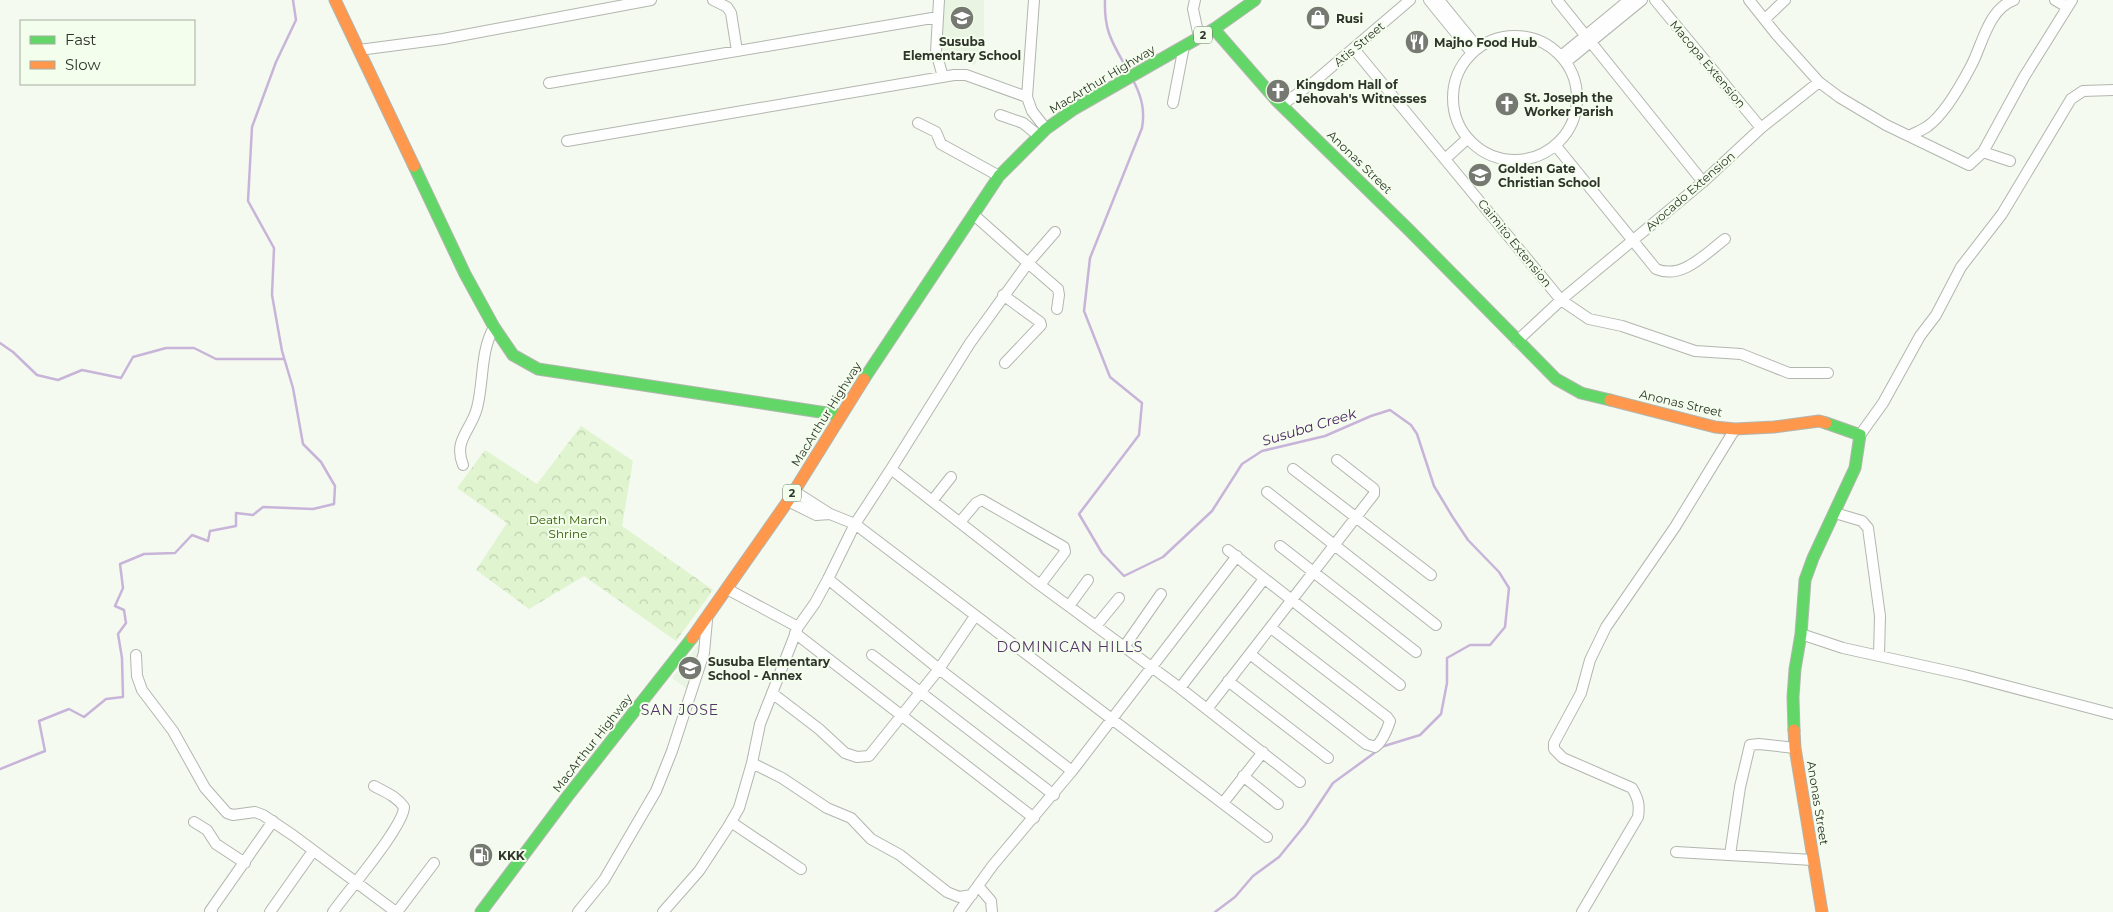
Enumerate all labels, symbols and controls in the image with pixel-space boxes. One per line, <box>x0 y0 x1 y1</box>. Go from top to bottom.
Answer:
school or university icon: Susuba Elementary School <box>949 5 975 31</box>
shop icon: Rusi <box>1305 5 1331 31</box>
place label: Rusi <box>1336 11 1363 26</box>
street label: Macopa Extension <box>1667 17 1749 111</box>
street label: Atis Street <box>1330 18 1388 70</box>
legend <box>20 20 195 85</box>
road number: 2 <box>1194 26 1212 44</box>
restaurant icon: Majho Food Hub <box>1404 29 1430 55</box>
text: Fast <box>65 30 96 49</box>
place label: Susuba Elementary School <box>903 34 1021 63</box>
place label: Majho Food Hub <box>1434 35 1537 50</box>
street label: MacArthur Highway <box>1046 41 1158 117</box>
text: Slow <box>65 55 101 74</box>
place label: Kingdom Hall of Jehovah's Witnesses <box>1295 77 1427 106</box>
church icon: Kingdom Hall of Jehovah's Witnesses <box>1265 78 1291 104</box>
place label: St. Joseph the Worker Parish <box>1524 90 1613 119</box>
church icon: St. Joseph the Worker Parish <box>1494 91 1520 117</box>
street label: Anonas Street <box>1324 127 1396 197</box>
street label: Avocado Extension <box>1642 148 1738 234</box>
place label: Golden Gate Christian School <box>1498 161 1600 190</box>
school or university icon: Golden Gate Christian School <box>1467 162 1493 188</box>
street label: Caimito Extension <box>1475 196 1555 290</box>
street label: MacArthur Highway <box>788 358 865 469</box>
street label: Anonas Street <box>1638 386 1724 420</box>
water label: Susuba Creek <box>1260 404 1359 450</box>
road number: 2 <box>783 484 801 502</box>
park label: Death March Shrine <box>529 512 607 541</box>
district label: DOMINICAN HILLS <box>997 638 1143 656</box>
place label: Susuba Elementary School - Annex <box>708 654 831 683</box>
school or university icon: Susuba Elementary School - Annex <box>677 655 703 681</box>
street label: MacArthur Highway <box>549 690 635 795</box>
district label: SAN JOSE <box>641 701 719 719</box>
street label: Anonas Street <box>1804 760 1832 846</box>
fuel station icon: KKK <box>468 842 494 868</box>
place label: KKK <box>498 848 526 863</box>

